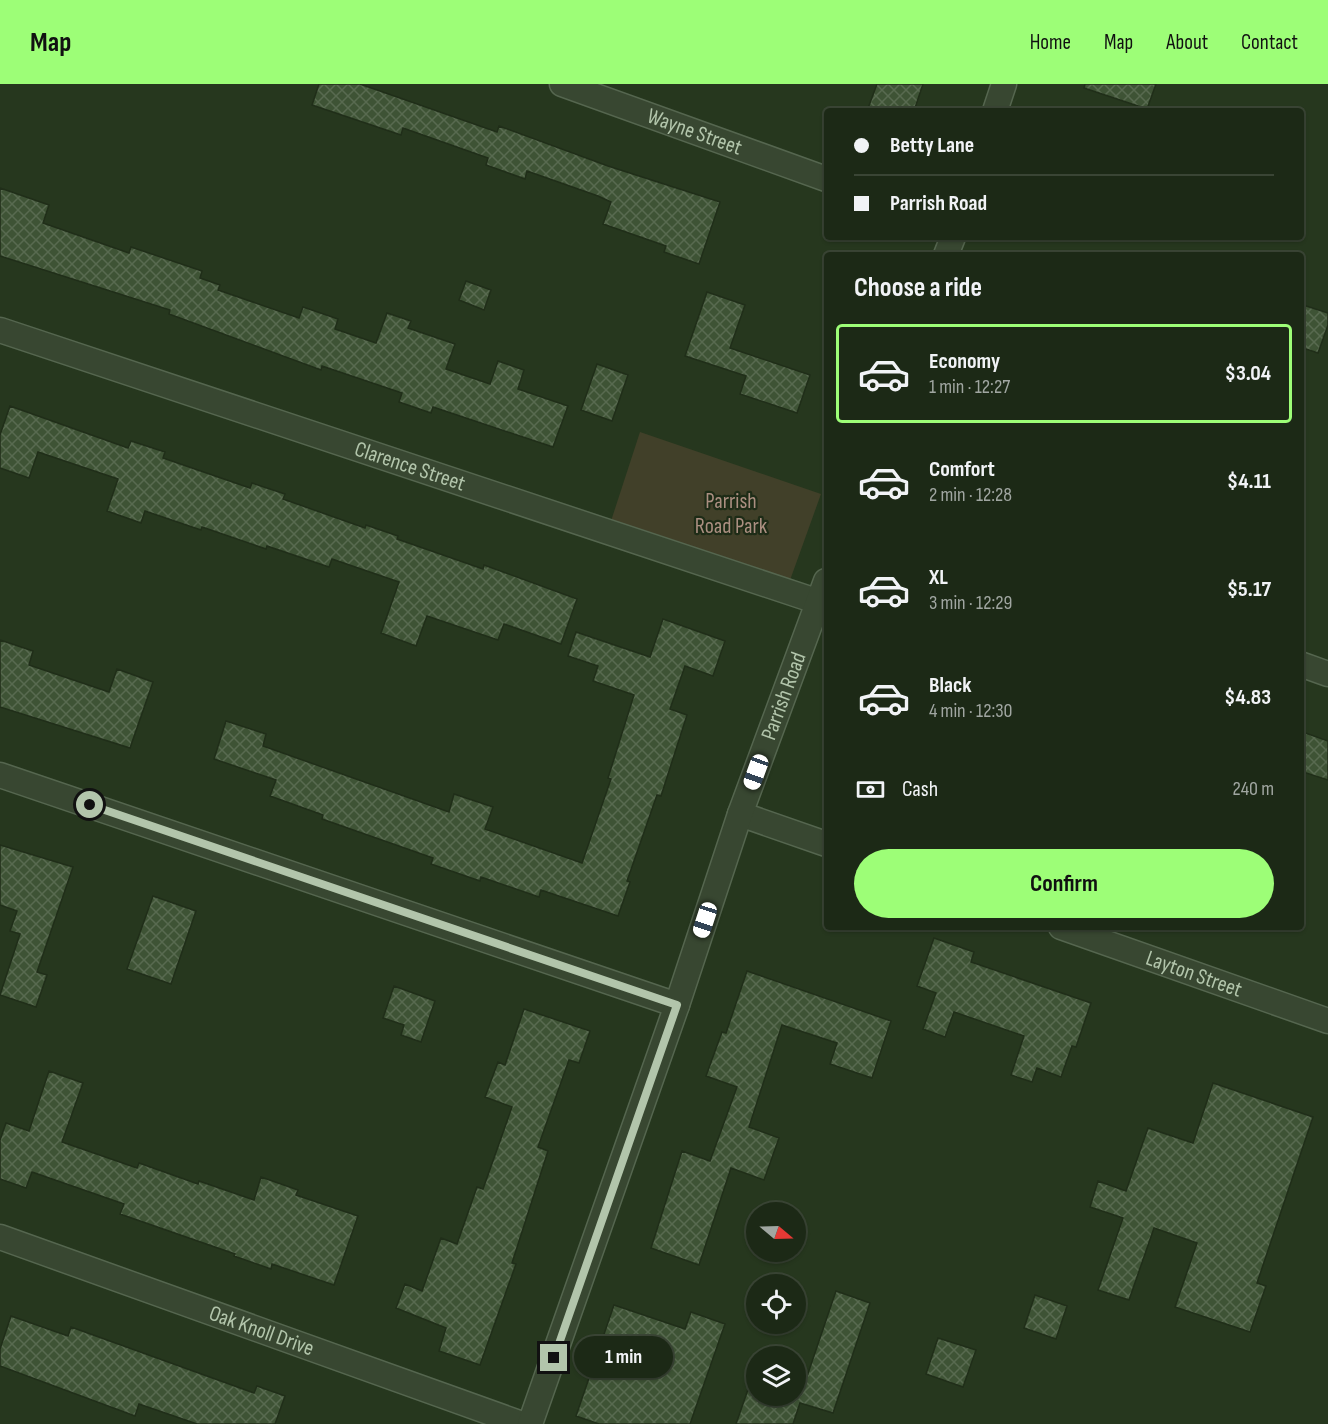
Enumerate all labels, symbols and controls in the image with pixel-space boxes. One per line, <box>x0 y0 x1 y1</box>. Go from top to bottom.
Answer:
text: Map <box>30 26 71 59</box>
text: Home <box>1030 30 1071 55</box>
text: Map <box>1104 30 1133 55</box>
text: About <box>1166 30 1208 55</box>
text: Contact <box>1241 30 1298 55</box>
street label: Wayne Street <box>644 102 746 161</box>
text: Betty Lane <box>890 132 974 159</box>
text: Parrish Road <box>890 190 987 217</box>
text: Choose a ride <box>854 272 982 304</box>
icon: car <box>857 347 911 401</box>
text: Economy <box>929 348 1000 375</box>
text: $3.04 <box>1225 360 1271 387</box>
text: 1 min · 12:27 <box>929 375 1010 399</box>
street label: Clarence Street <box>351 435 469 497</box>
icon: car <box>857 455 911 509</box>
text: Comfort <box>929 456 995 483</box>
text: $4.11 <box>1227 468 1271 495</box>
text: 2 min · 12:28 <box>929 483 1012 507</box>
park label: Parrish Road Park <box>695 488 768 540</box>
icon: car <box>857 563 911 617</box>
text: XL <box>929 564 948 591</box>
text: $5.17 <box>1227 576 1271 603</box>
text: 3 min · 12:29 <box>929 591 1012 615</box>
street label: Parrish Road <box>755 648 812 744</box>
icon: car <box>857 671 911 725</box>
text: Black <box>929 672 971 699</box>
text: $4.83 <box>1224 684 1271 711</box>
text: 4 min · 12:30 <box>929 699 1013 723</box>
car <box>741 752 771 792</box>
icon: cash <box>854 773 887 806</box>
text: Cash <box>902 776 938 803</box>
text: 240 m <box>1233 777 1274 801</box>
route start <box>76 791 103 818</box>
button: Confirm <box>854 849 1274 918</box>
car <box>691 900 719 940</box>
street label: Layton Street <box>1142 944 1246 1003</box>
north arrow <box>746 1202 806 1262</box>
map controls <box>746 1202 806 1406</box>
button: locate <box>746 1274 806 1334</box>
street label: Oak Knoll Drive <box>206 1300 318 1362</box>
callout: 1 min <box>575 1337 674 1379</box>
route end <box>540 1344 567 1371</box>
text: 1 min <box>605 1345 642 1369</box>
button: layers <box>746 1346 806 1406</box>

